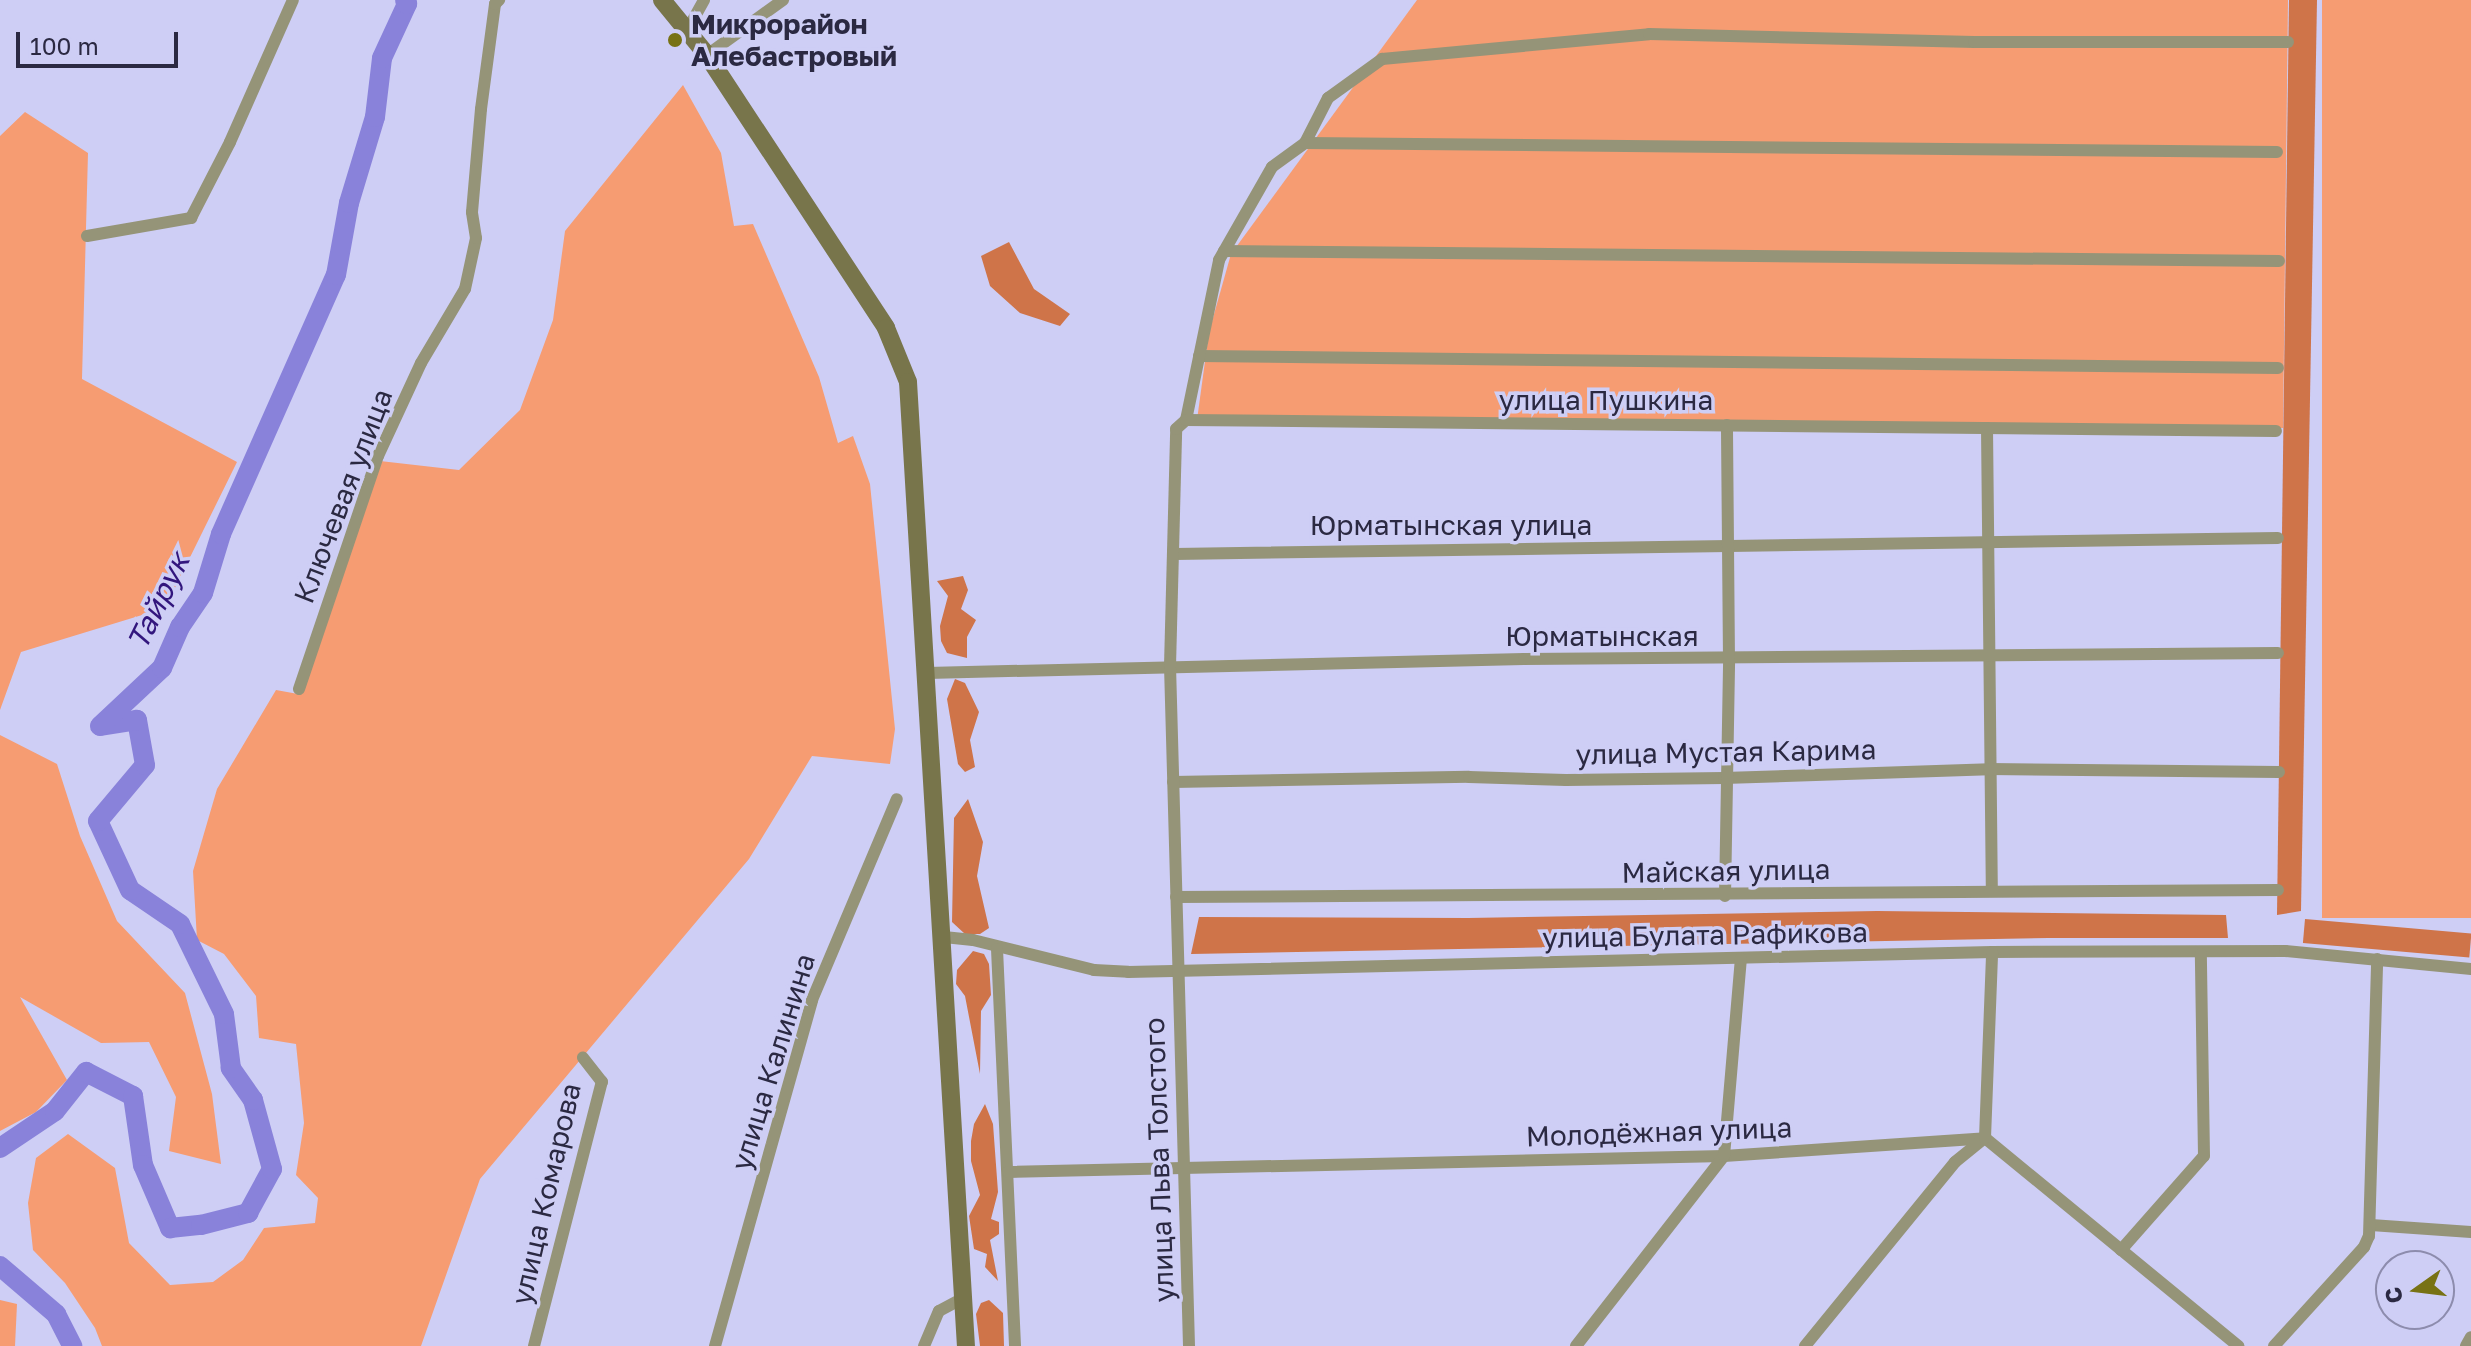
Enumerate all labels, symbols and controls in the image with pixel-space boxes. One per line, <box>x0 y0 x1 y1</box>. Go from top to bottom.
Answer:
place label: Микрорайон Алебастровый <box>691 7 897 73</box>
scale bar <box>20 16 182 66</box>
text: 100 m <box>30 31 99 60</box>
marker: Микрорайон Алебастровый <box>666 31 684 49</box>
street label: улица Пушкина <box>1499 383 1713 417</box>
street label: Ключевая улица <box>287 384 399 608</box>
street label: Юрматынская улица <box>1310 508 1592 542</box>
water label: Тайрук <box>119 547 197 655</box>
street label: Юрматынская <box>1505 619 1699 653</box>
street label: улица Мустая Карима <box>1575 733 1877 771</box>
street label: Майская улица <box>1621 852 1831 890</box>
street label: улица Булата Рафикова <box>1542 915 1868 955</box>
street label: улица Калинина <box>724 950 822 1174</box>
street label: улица Льва Толстого <box>1137 1017 1181 1303</box>
street label: улица Комарова <box>504 1080 588 1308</box>
street label: Молодёжная улица <box>1525 1111 1793 1153</box>
north arrow <box>2375 1250 2455 1330</box>
text: С <box>2378 1285 2408 1306</box>

